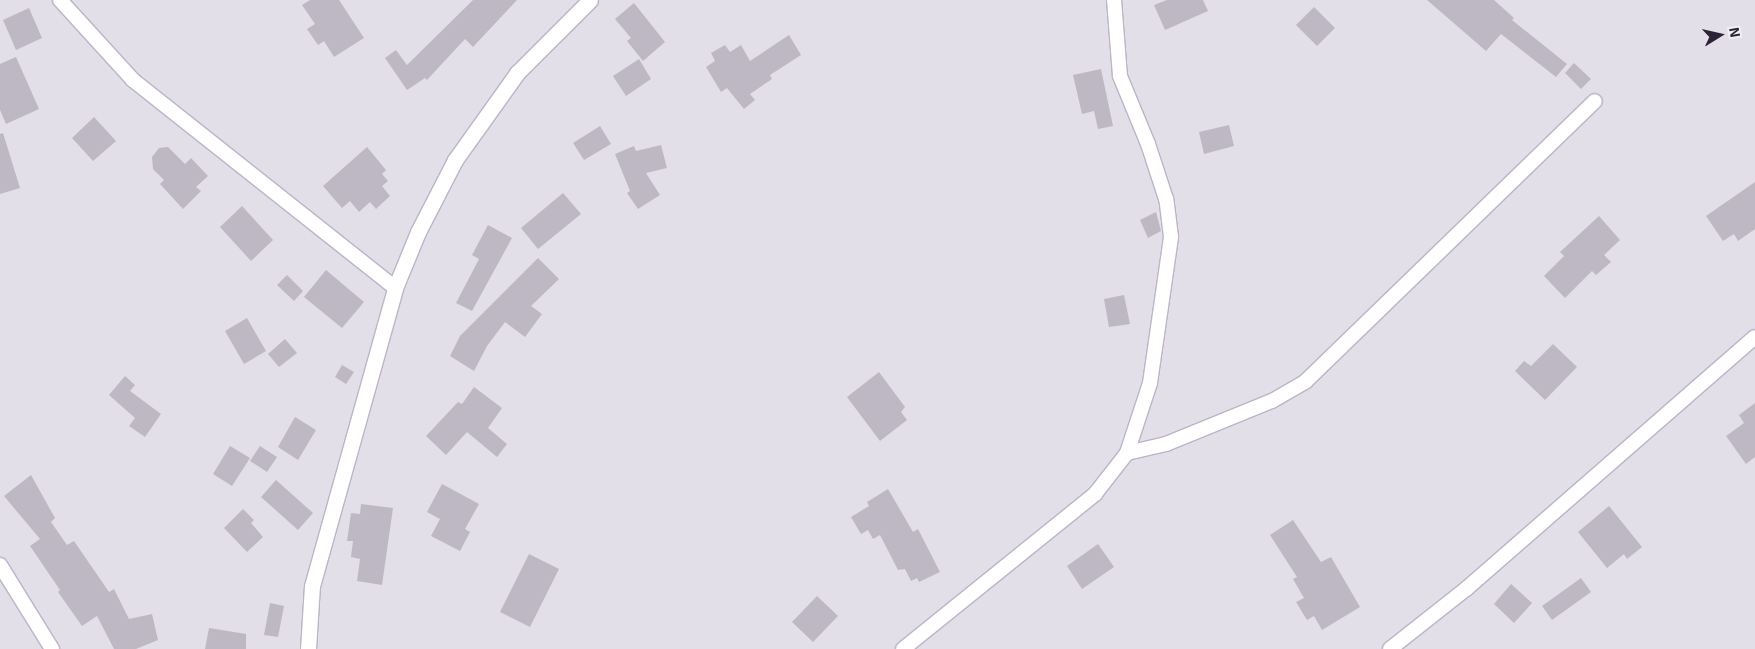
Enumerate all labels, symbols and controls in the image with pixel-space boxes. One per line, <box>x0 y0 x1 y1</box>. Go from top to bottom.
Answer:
north arrow <box>1695 10 1745 60</box>
text: N <box>1726 26 1745 39</box>

